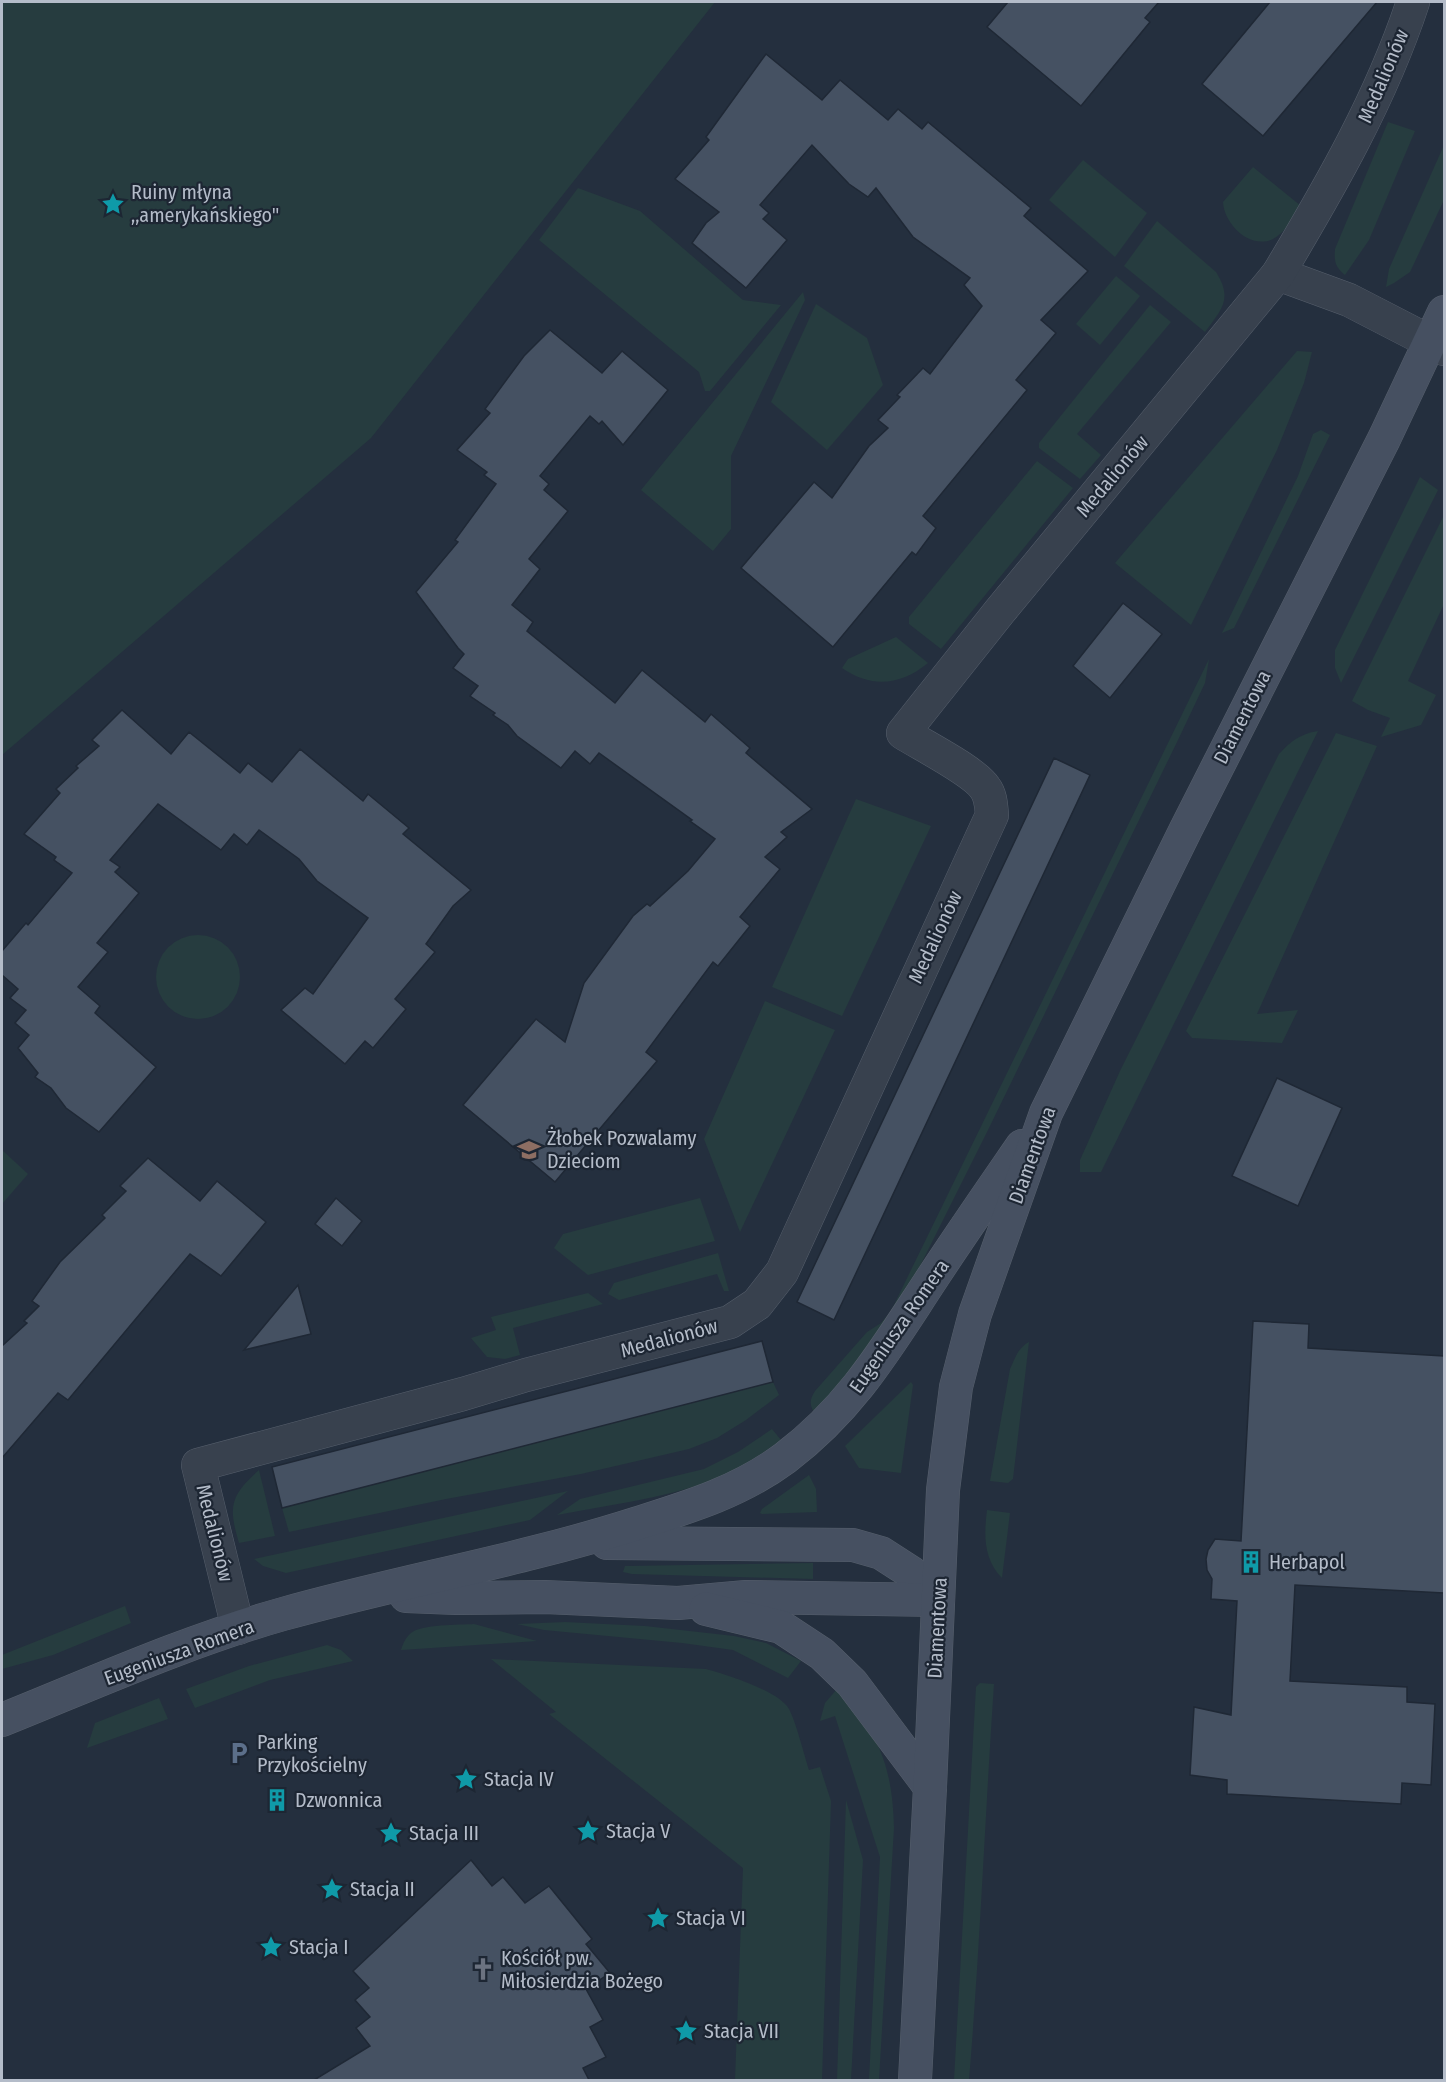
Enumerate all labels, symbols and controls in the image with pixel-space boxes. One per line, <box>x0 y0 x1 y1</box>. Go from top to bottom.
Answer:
street label: Medalionów <box>1353 26 1413 126</box>
place label: Ruiny młyna ,,amerykańskiego" <box>131 180 279 227</box>
place icon: Ruiny młyna ,,amerykańskiego" <box>100 191 126 217</box>
street label: Medalionów <box>1071 430 1153 522</box>
street label: Diamentowa <box>1208 666 1276 768</box>
street label: Medalionów <box>903 887 967 987</box>
street label: Diamentowa <box>1003 1103 1061 1207</box>
place label: Żłobek Pozwalamy Dzieciom <box>547 1126 697 1173</box>
school or university icon: Żłobek Pozwalamy Dzieciom <box>516 1137 542 1163</box>
street label: Eugeniusza Romera <box>844 1254 954 1398</box>
street label: Medalionów <box>618 1314 720 1362</box>
street label: Medalionów <box>191 1482 239 1584</box>
building icon: Herbapol <box>1238 1549 1264 1575</box>
place label: Herbapol <box>1269 1550 1345 1574</box>
street label: Diamentowa <box>922 1577 952 1679</box>
street label: Eugeniusza Romera <box>101 1614 257 1690</box>
place label: Parking Przykościelny <box>257 1730 367 1777</box>
parking icon: Parking Przykościelny <box>226 1740 252 1766</box>
place icon: Stacja IV <box>453 1766 479 1792</box>
place label: Stacja IV <box>484 1767 554 1791</box>
building icon: Dzwonnica <box>264 1787 290 1813</box>
place label: Dzwonnica <box>295 1788 382 1812</box>
place icon: Stacja V <box>575 1818 601 1844</box>
place label: Stacja V <box>606 1819 671 1843</box>
place icon: Stacja III <box>378 1820 404 1846</box>
place label: Stacja III <box>409 1821 479 1845</box>
place icon: Stacja II <box>319 1876 345 1902</box>
place label: Stacja II <box>350 1877 415 1901</box>
place icon: Stacja VI <box>645 1905 671 1931</box>
place label: Stacja VI <box>676 1906 746 1930</box>
place icon: Stacja I <box>258 1934 284 1960</box>
place label: Stacja I <box>289 1935 348 1959</box>
place label: Kościół pw. Miłosierdzia Bożego <box>501 1946 663 1993</box>
church icon: Kościół pw. Miłosierdzia Bożego <box>470 1956 496 1982</box>
place icon: Stacja VII <box>673 2018 699 2044</box>
place label: Stacja VII <box>704 2019 779 2043</box>

